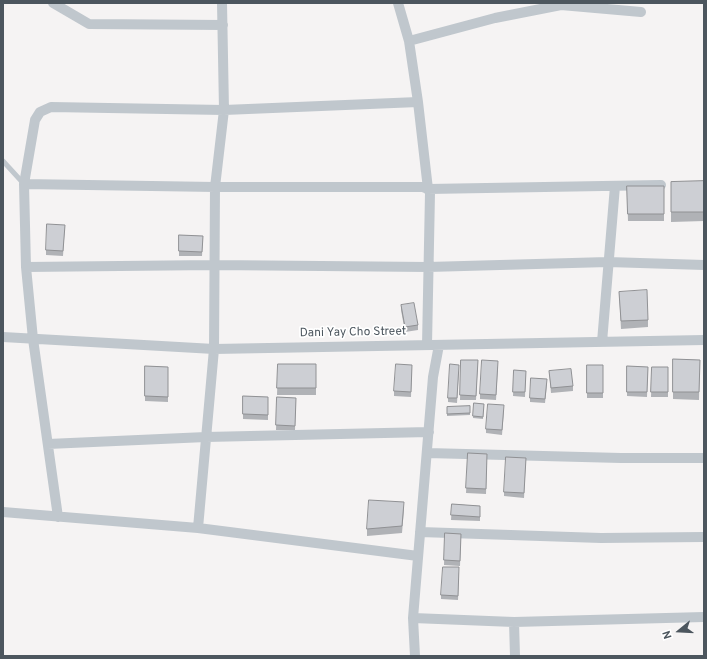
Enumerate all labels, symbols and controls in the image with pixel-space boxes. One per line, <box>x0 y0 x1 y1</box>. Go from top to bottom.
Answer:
street label: Dani Yay Cho Street <box>300 325 406 341</box>
north arrow <box>659 611 699 651</box>
text: N <box>660 629 675 641</box>

